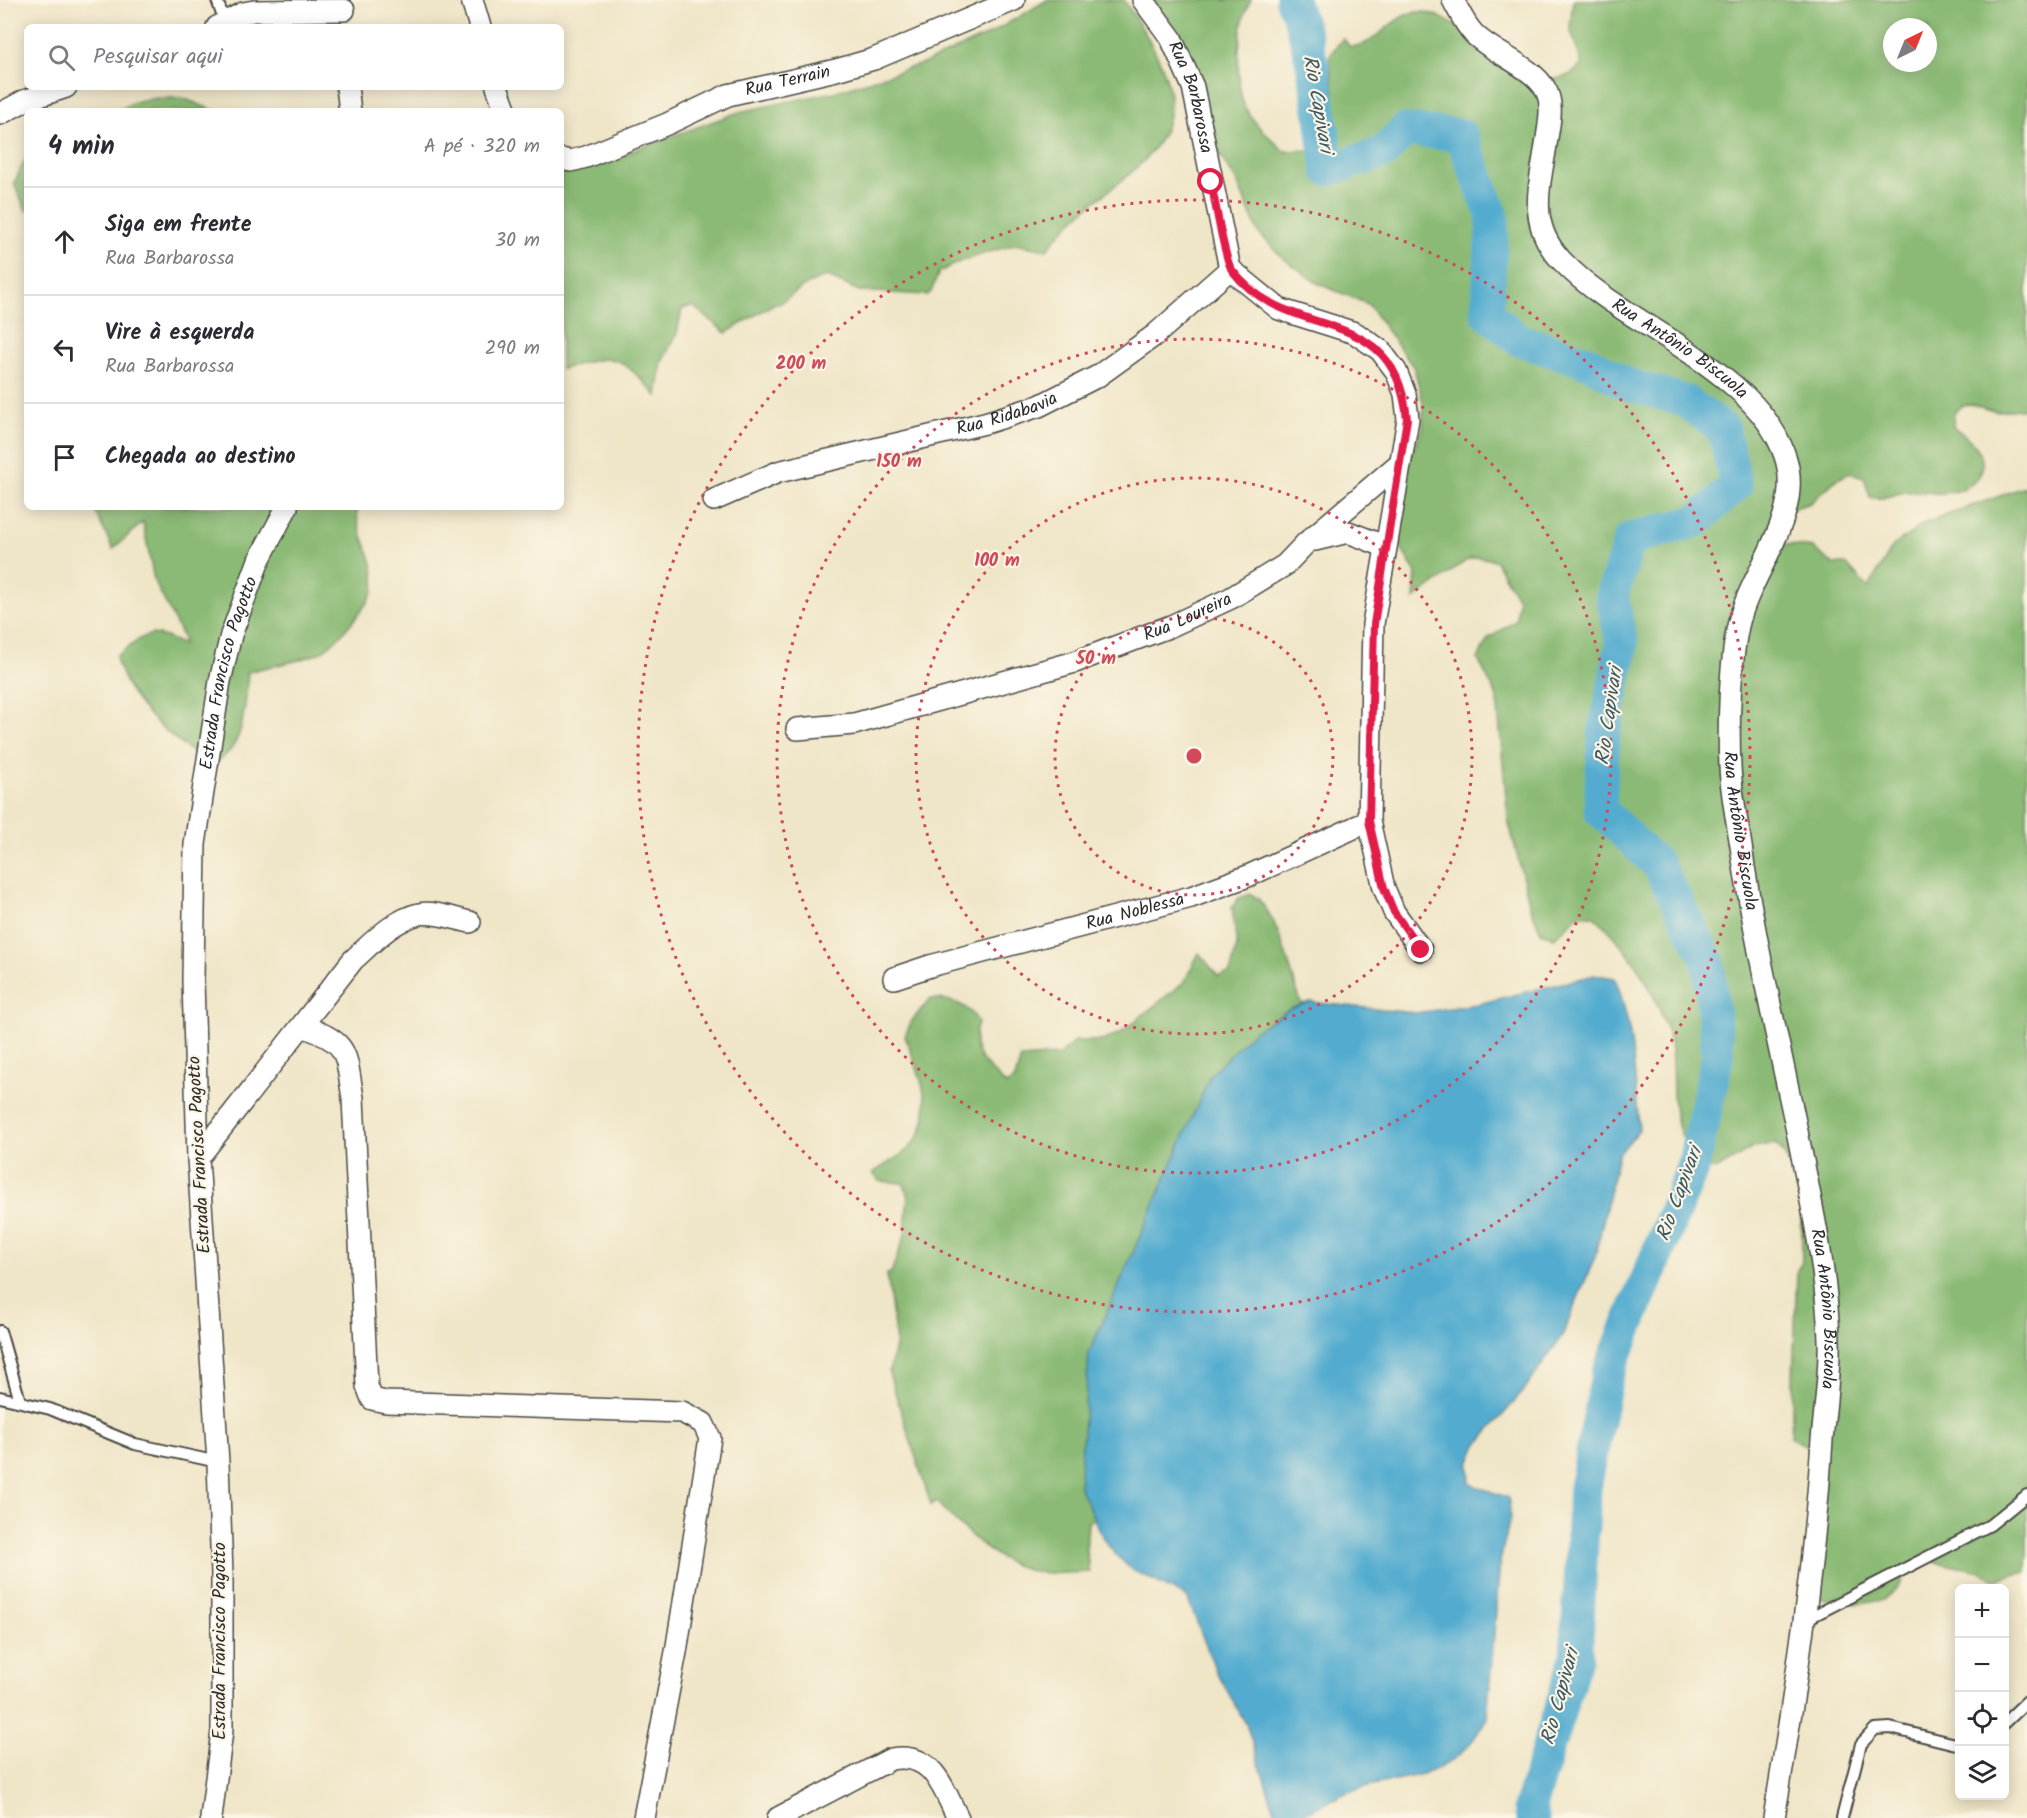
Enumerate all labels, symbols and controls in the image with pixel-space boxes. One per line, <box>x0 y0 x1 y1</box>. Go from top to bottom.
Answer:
north arrow <box>1883 18 1937 72</box>
search box <box>24 24 564 90</box>
street label: Rua Barbarossa <box>1160 36 1221 156</box>
text: Pesquisar aqui <box>93 40 223 75</box>
icon: search <box>45 41 78 74</box>
water label: Rio Capivari <box>1293 53 1342 159</box>
street label: Rua Terrain <box>742 57 833 105</box>
text: 4 min <box>48 126 115 168</box>
text: A pé · 320 m <box>424 131 540 163</box>
route start <box>1197 168 1223 194</box>
text: Siga em frente <box>105 208 251 243</box>
icon: ahead <box>48 225 81 258</box>
text: 30 m <box>495 225 540 257</box>
text: Rua Barbarossa <box>105 243 234 275</box>
street label: Rua Antônio Biscuola <box>1605 291 1755 406</box>
text: Vire à esquerda <box>105 316 254 351</box>
icon: left <box>48 333 81 366</box>
text: 290 m <box>485 333 540 365</box>
text: 200 m <box>776 350 827 379</box>
text: Rua Barbarossa <box>105 351 234 383</box>
street label: Rua Ridabavia <box>953 384 1063 444</box>
text: Chegada ao destino <box>105 440 296 475</box>
icon: arrive <box>48 441 81 474</box>
text: 150 m <box>876 448 922 477</box>
text: 100 m <box>974 547 1020 576</box>
street label: Estrada Francisco Pagotto <box>192 572 266 772</box>
street label: Rua Loureira <box>1139 585 1237 650</box>
text: 50 m <box>1075 645 1116 674</box>
water label: Rio Capivari <box>1587 661 1633 767</box>
centre of rings <box>1184 746 1204 766</box>
street label: Rua Antônio Biscuola <box>1715 751 1766 913</box>
street label: Rua Noblessa <box>1082 885 1188 939</box>
route end <box>1407 936 1433 962</box>
street label: Estrada Francisco Pagotto <box>180 1055 220 1255</box>
water label: Rio Capivari <box>1648 1138 1713 1246</box>
street label: Rua Antônio Biscuola <box>1802 1226 1844 1390</box>
street label: Estrada Francisco Pagotto <box>206 1542 235 1740</box>
map controls <box>1955 1584 2009 1800</box>
button: + <box>1955 1584 2009 1638</box>
button: − <box>1955 1638 2009 1692</box>
water label: Rio Capivari <box>1533 1641 1590 1749</box>
button: locate <box>1955 1692 2009 1746</box>
button: layers <box>1955 1746 2009 1800</box>

